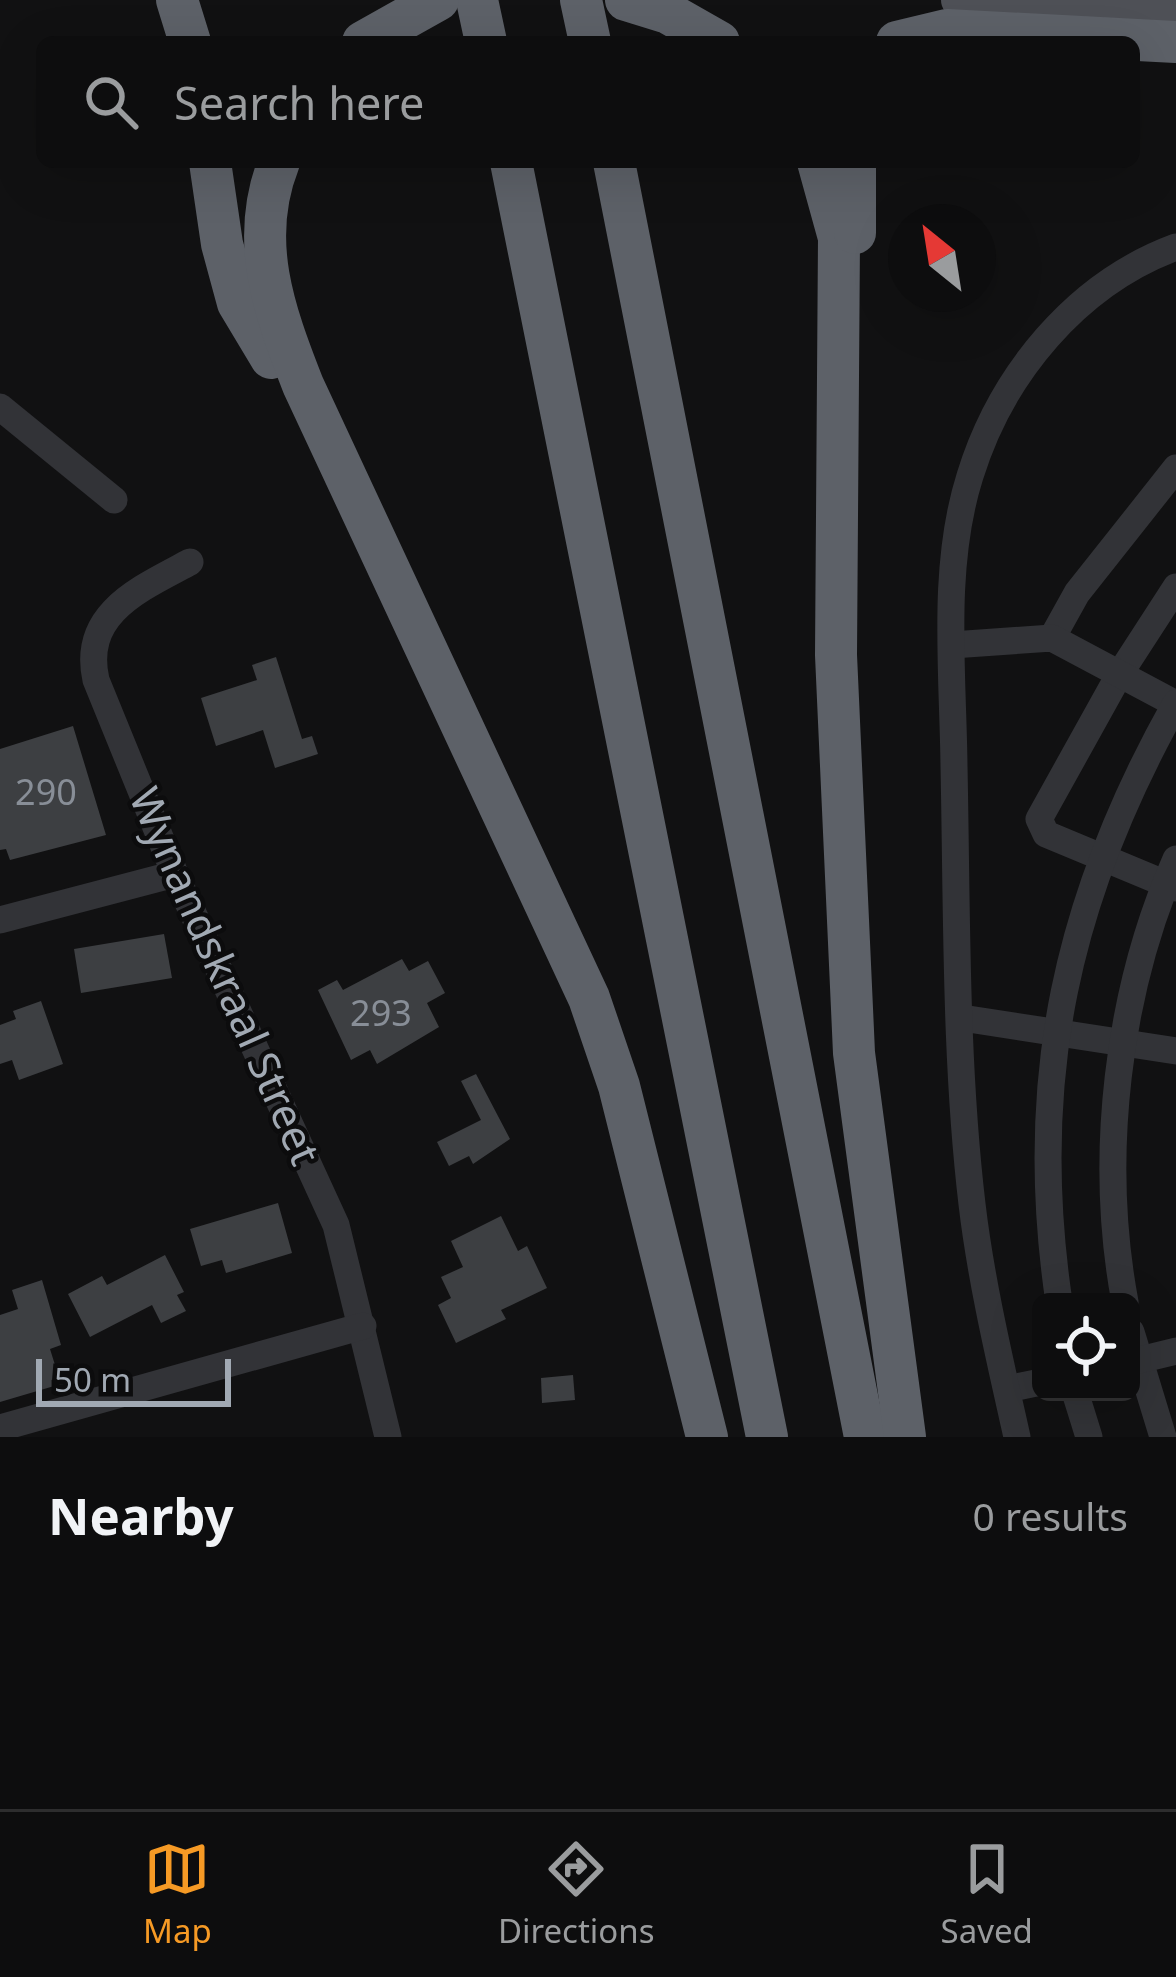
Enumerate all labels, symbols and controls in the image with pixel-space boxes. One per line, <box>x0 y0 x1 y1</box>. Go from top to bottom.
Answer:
search box <box>36 36 1140 168</box>
icon: search <box>78 69 144 135</box>
text: Search here <box>174 72 424 133</box>
north arrow <box>888 204 996 312</box>
house number: 290 <box>15 767 77 816</box>
street label: Wynandskraal Street <box>118 778 335 1173</box>
house number: 293 <box>350 988 412 1037</box>
map controls <box>1032 1293 1140 1401</box>
button: locate <box>1032 1293 1140 1401</box>
scale bar <box>36 1353 231 1406</box>
text: 50 m <box>54 1357 131 1402</box>
text: Nearby <box>48 1480 234 1550</box>
text: 0 results <box>973 1489 1128 1542</box>
tab: Map <box>143 1836 212 1953</box>
tab: Directions <box>498 1836 655 1953</box>
tab: Saved <box>941 1836 1033 1953</box>

